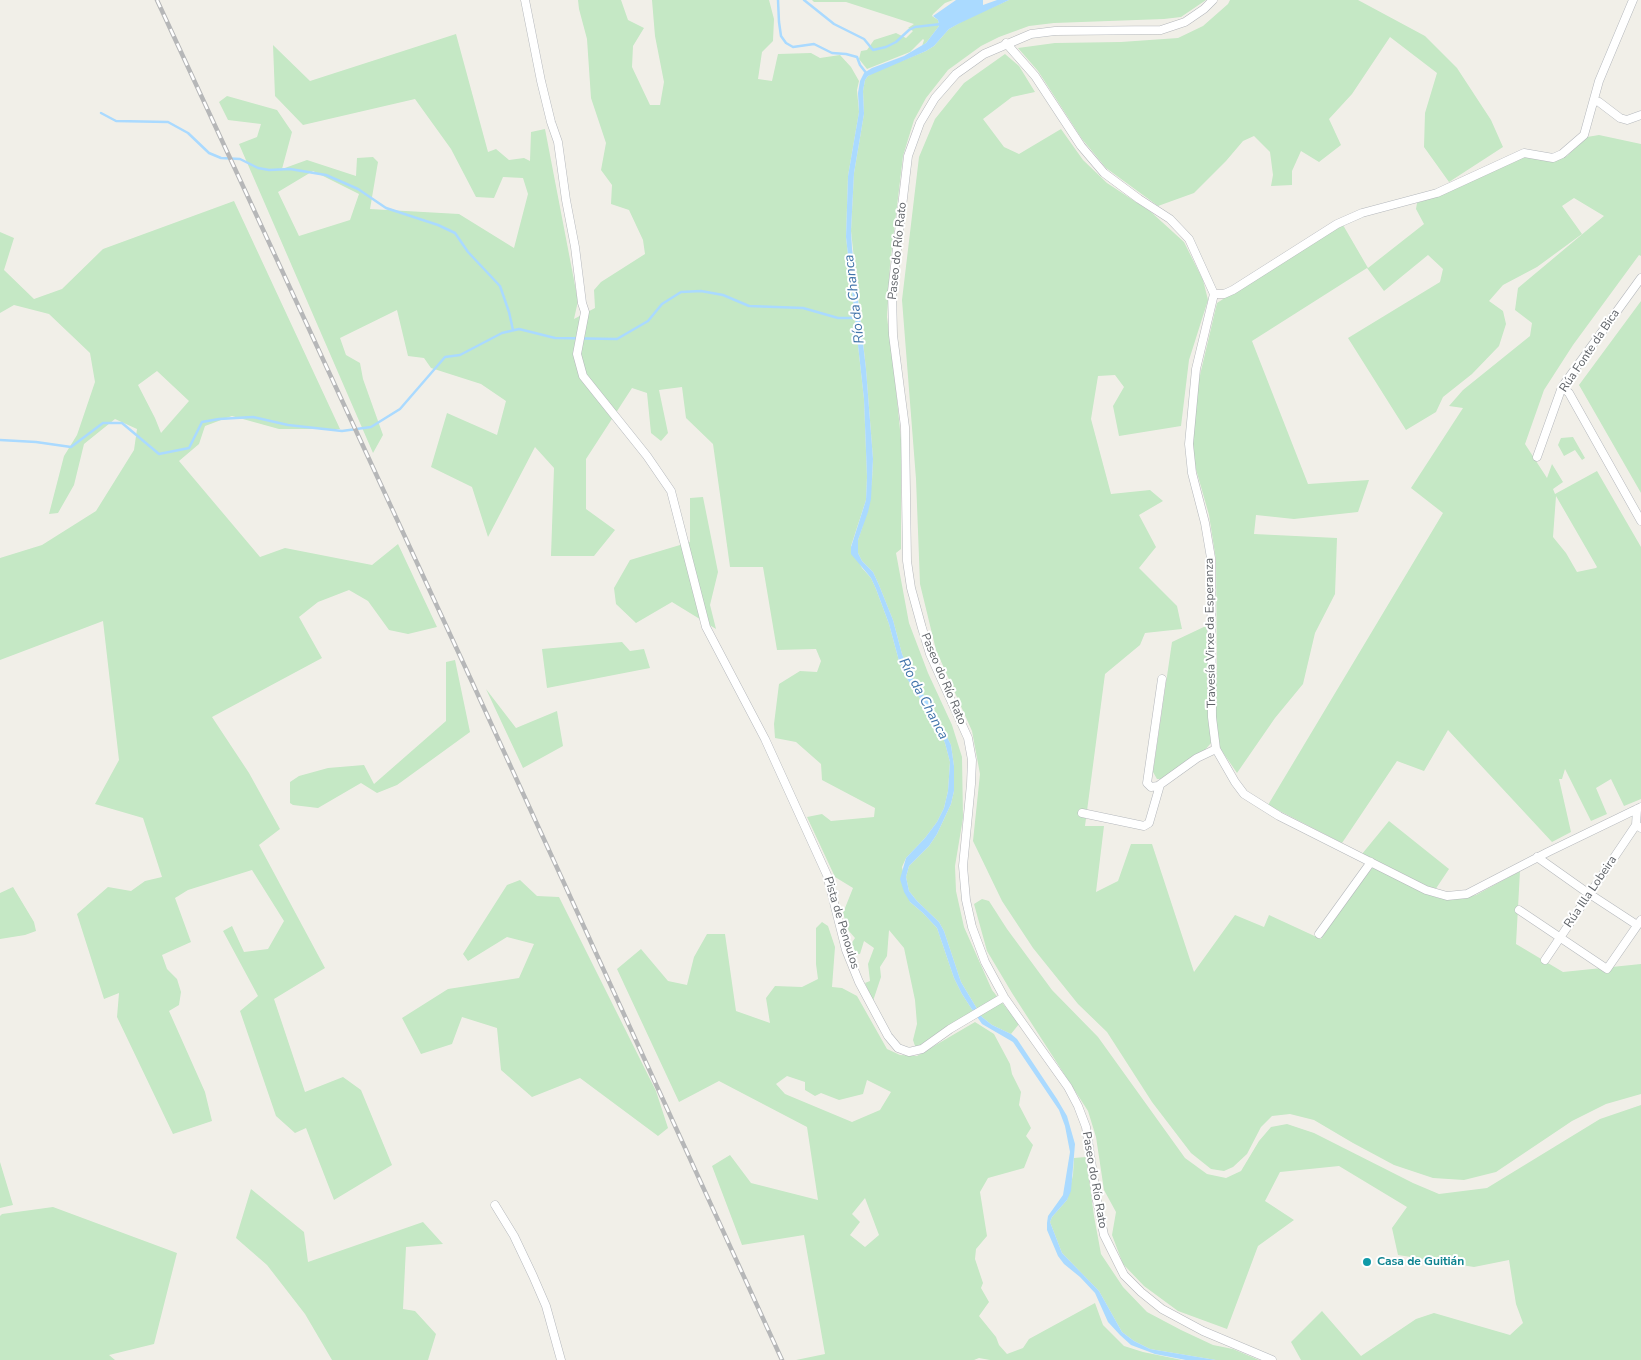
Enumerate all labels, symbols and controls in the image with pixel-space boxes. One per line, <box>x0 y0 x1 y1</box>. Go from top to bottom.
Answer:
street label: Paseo do Río Rato <box>886 201 910 301</box>
water label: Río da Chanca <box>841 253 869 345</box>
street label: Rúa Fonte da Bica <box>1557 307 1623 395</box>
street label: Travesía Virxe da Esperanza <box>1202 558 1220 708</box>
street label: Paseo do Río Rato <box>917 631 969 727</box>
water label: Río da Chanca <box>895 655 951 743</box>
street label: Rúa Illa Lobeira <box>1562 853 1620 931</box>
street label: Pista de Penoulos <box>820 875 862 971</box>
street label: Paseo do Río Rato <box>1078 1130 1110 1230</box>
place label: Casa de Guitián <box>1377 1255 1464 1269</box>
marker: Casa de Guitián <box>1361 1256 1373 1268</box>

